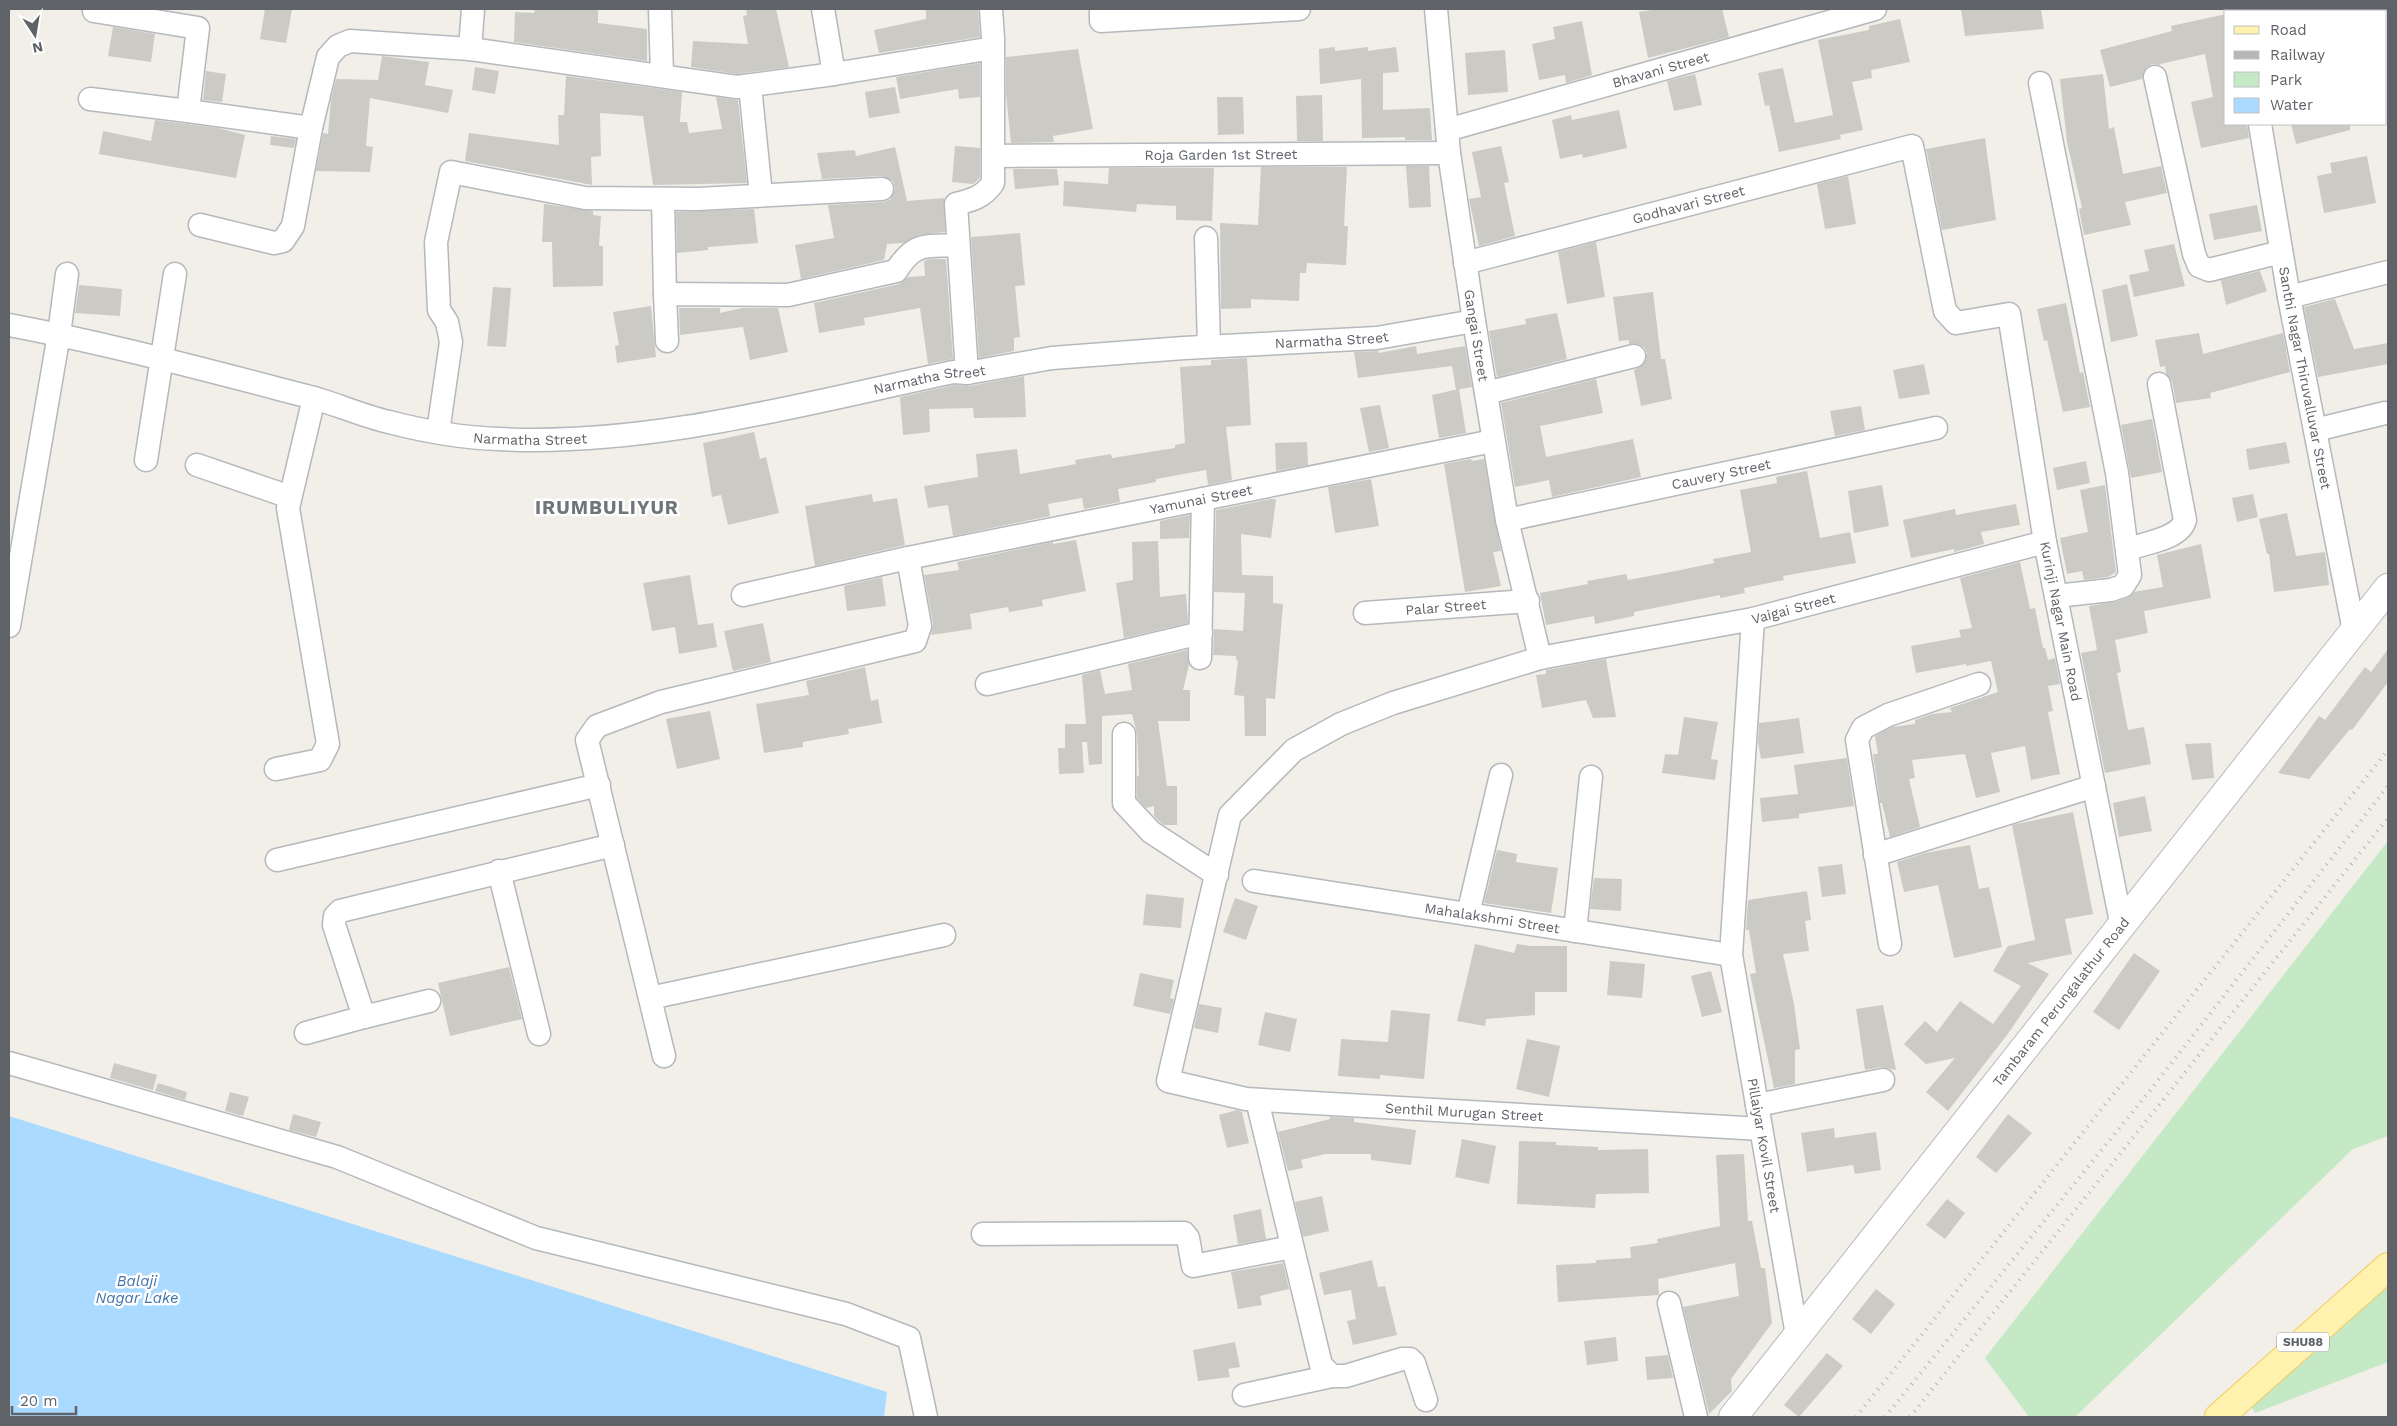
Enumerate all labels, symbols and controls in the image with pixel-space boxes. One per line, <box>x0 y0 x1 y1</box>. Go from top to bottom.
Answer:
north arrow <box>10 10 60 60</box>
legend <box>2224 10 2387 125</box>
text: Road <box>2270 21 2307 39</box>
text: N <box>31 39 44 57</box>
text: Railway <box>2270 46 2325 64</box>
street label: Bhavani Street <box>1610 48 1711 91</box>
text: Park <box>2270 71 2303 89</box>
text: Water <box>2270 96 2313 114</box>
street label: Roja Garden 1st Street <box>1144 146 1298 163</box>
street label: Godhavari Street <box>1631 182 1746 227</box>
street label: Santhi Nagar Thiruvalluvar Street <box>2276 265 2334 491</box>
street label: Gangai Street <box>1461 288 1492 383</box>
street label: Narmatha Street <box>1274 328 1390 351</box>
street label: Narmatha Street <box>872 362 987 397</box>
street label: Narmatha Street <box>473 429 588 448</box>
street label: Cauvery Street <box>1670 456 1772 493</box>
street label: Yamunai Street <box>1149 481 1254 517</box>
district label: IRUMBULIYUR <box>535 496 679 519</box>
street label: Kurinji Nagar Main Road <box>2037 540 2085 703</box>
street label: Vaigai Street <box>1750 590 1837 627</box>
street label: Palar Street <box>1405 596 1487 618</box>
street label: Mahalakshmi Street <box>1423 900 1561 936</box>
street label: Tambaram Perungalathur Road <box>1989 914 2133 1090</box>
street label: Pillaiyar Kovil Street <box>1745 1077 1784 1214</box>
street label: Senthil Murugan Street <box>1385 1100 1544 1124</box>
water label: Balaji Nagar Lake <box>96 1272 178 1307</box>
road number: SHU88 <box>2277 1332 2329 1351</box>
scale bar <box>12 1384 76 1416</box>
text: 20 m <box>20 1392 58 1410</box>

